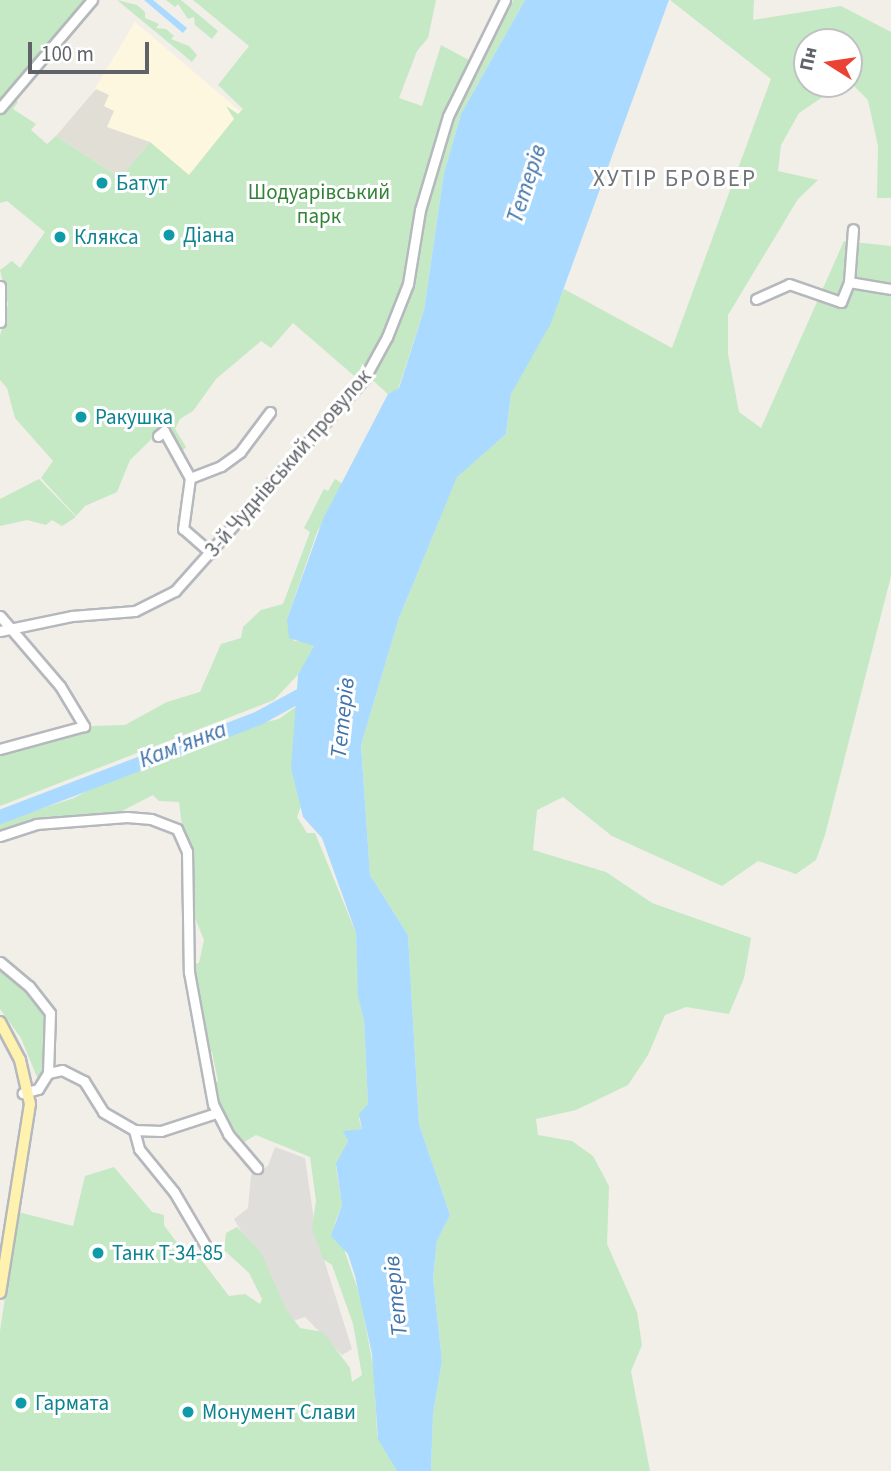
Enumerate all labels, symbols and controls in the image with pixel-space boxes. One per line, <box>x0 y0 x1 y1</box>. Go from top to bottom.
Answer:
scale bar <box>32 28 152 72</box>
north arrow <box>793 28 863 98</box>
text: 100 m <box>41 39 94 69</box>
text: Пн <box>793 45 825 73</box>
water label: Тетерів <box>501 141 553 227</box>
district label: ХУТІР БРОВЕР <box>595 165 755 193</box>
place label: Батут <box>116 170 168 196</box>
marker: Батут <box>94 175 110 191</box>
park label: Шодуарівський парк <box>248 179 390 229</box>
place label: Діана <box>183 222 235 248</box>
place label: Клякса <box>74 224 139 250</box>
marker: Діана <box>161 227 177 243</box>
marker: Клякса <box>52 229 68 245</box>
street label: 3-й Чуднівський провулок <box>200 364 376 562</box>
place label: Ракушка <box>95 404 173 430</box>
marker: Ракушка <box>73 409 89 425</box>
water label: Тетерів <box>325 676 361 760</box>
water label: Кам'янка <box>135 716 231 774</box>
place label: Танк Т-34-85 <box>112 1240 223 1266</box>
marker: Танк Т-34-85 <box>90 1245 106 1261</box>
water label: Тетерів <box>378 1254 414 1338</box>
place label: Гармата <box>35 1390 109 1416</box>
marker: Гармата <box>13 1395 29 1411</box>
place label: Монумент Слави <box>202 1399 356 1425</box>
marker: Монумент Слави <box>180 1404 196 1420</box>

